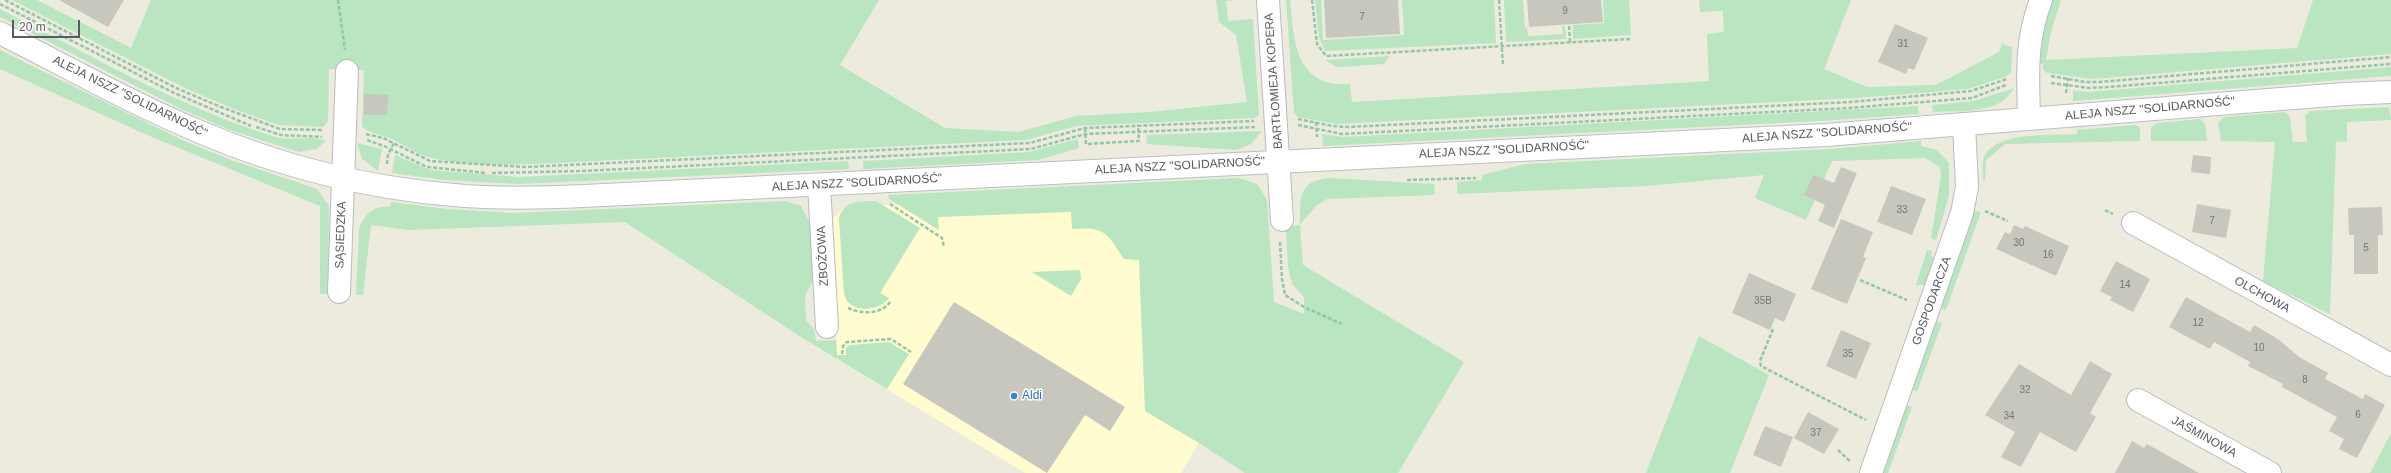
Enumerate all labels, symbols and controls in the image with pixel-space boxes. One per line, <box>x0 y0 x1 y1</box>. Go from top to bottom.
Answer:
house number: 9 <box>1562 5 1568 17</box>
house number: 7 <box>1359 11 1365 23</box>
scale bar <box>14 12 82 38</box>
street label: BARTŁOMIEJA KOPERA <box>1262 12 1286 150</box>
text: 20 m <box>19 20 46 34</box>
house number: 31 <box>1897 38 1909 50</box>
street label: ALEJA NSZZ "SOLIDARNOŚĆ" <box>50 53 210 141</box>
street label: ALEJA NSZZ "SOLIDARNOŚĆ" <box>2064 94 2236 124</box>
street label: ALEJA NSZZ "SOLIDARNOŚĆ" <box>1741 120 1913 146</box>
street label: ALEJA NSZZ "SOLIDARNOŚĆ" <box>1418 138 1590 162</box>
street label: ALEJA NSZZ "SOLIDARNOŚĆ" <box>1094 154 1266 178</box>
street label: ALEJA NSZZ "SOLIDARNOŚĆ" <box>771 171 943 195</box>
street label: SĄSIEDZKA <box>333 201 349 269</box>
house number: 33 <box>1896 204 1908 216</box>
house number: 7 <box>2209 215 2215 227</box>
street label: ZBOŻOWA <box>814 226 832 286</box>
house number: 30 <box>2013 237 2025 249</box>
house number: 5 <box>2363 242 2369 254</box>
house number: 16 <box>2042 249 2054 261</box>
street label: GOSPODARCZA <box>1909 255 1955 347</box>
street label: OLCHOWA <box>2232 274 2292 316</box>
house number: 14 <box>2119 279 2131 291</box>
house number: 35B <box>1754 295 1772 307</box>
house number: 12 <box>2192 317 2204 329</box>
house number: 10 <box>2253 342 2265 354</box>
house number: 35 <box>1842 348 1854 360</box>
house number: 8 <box>2302 374 2308 386</box>
house number: 32 <box>2019 384 2031 396</box>
place label: Aldi <box>1022 389 1042 403</box>
marker: Aldi <box>1009 391 1019 401</box>
house number: 6 <box>2355 409 2361 421</box>
house number: 34 <box>2003 410 2015 422</box>
street label: JAŚMINOWA <box>2169 413 2239 461</box>
house number: 37 <box>1810 427 1822 439</box>

